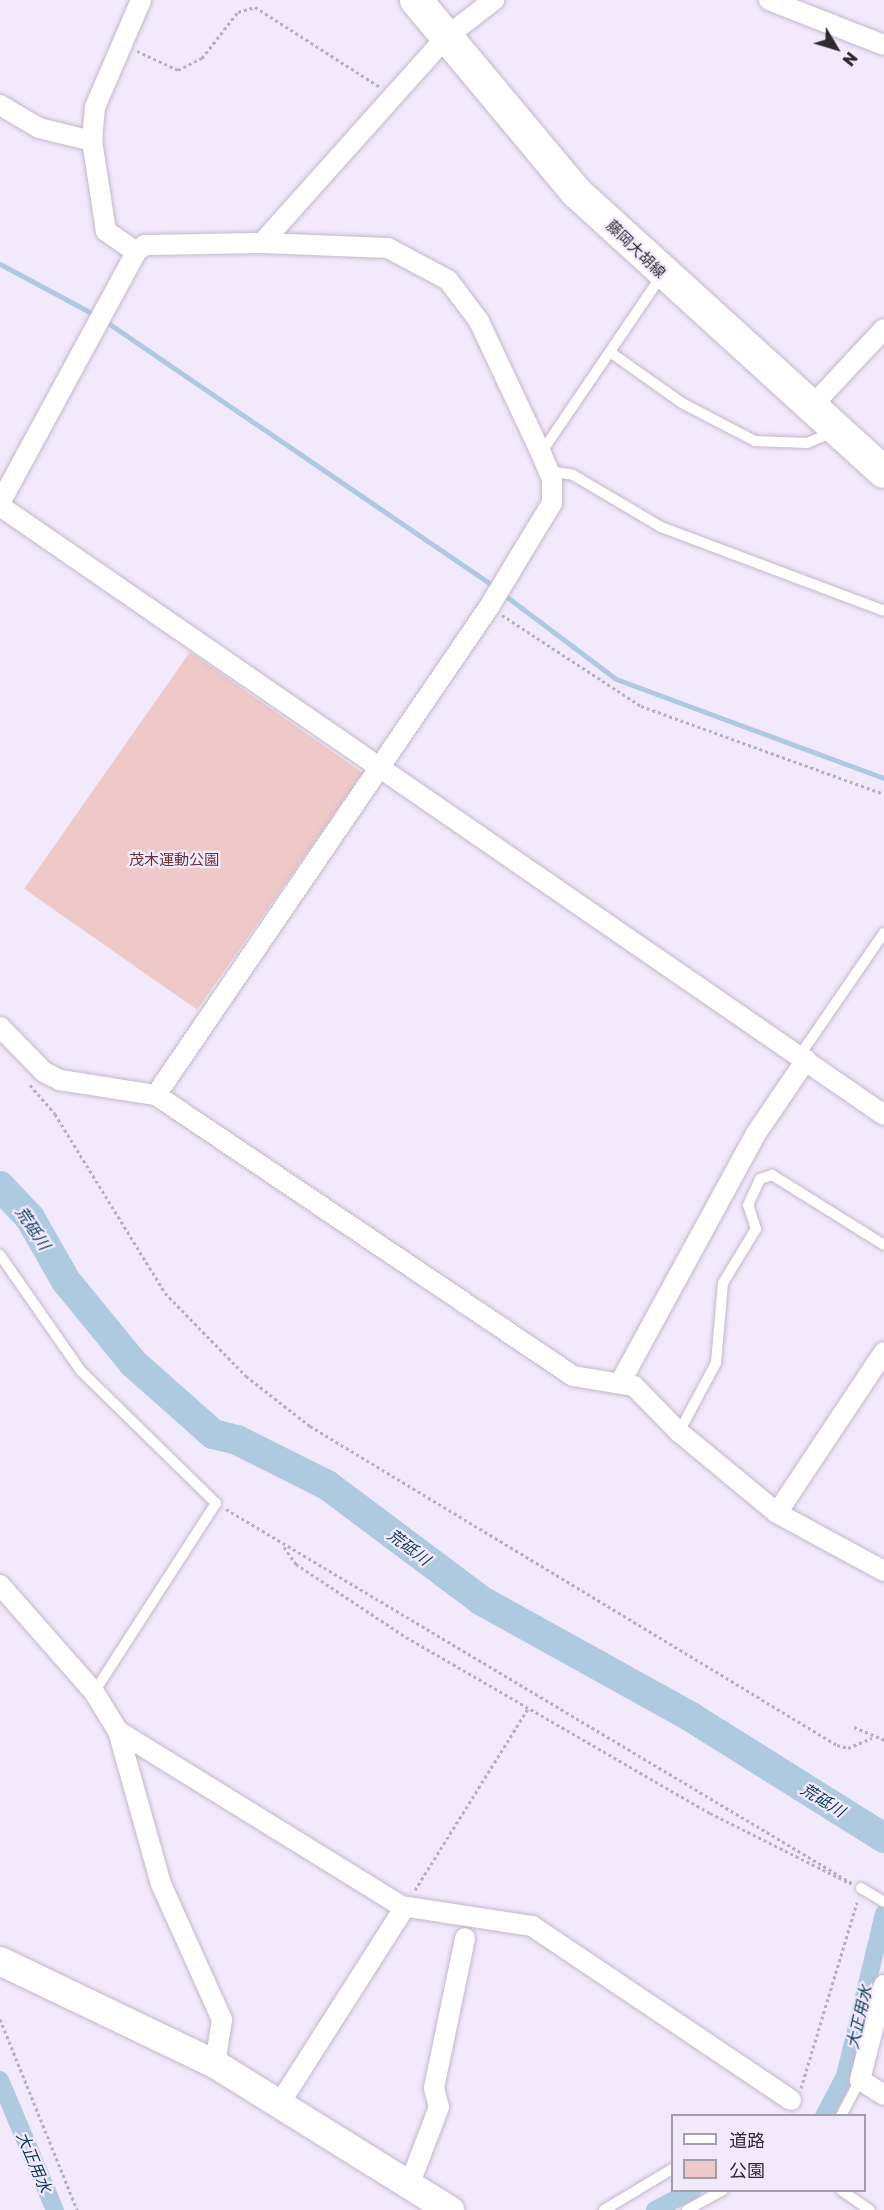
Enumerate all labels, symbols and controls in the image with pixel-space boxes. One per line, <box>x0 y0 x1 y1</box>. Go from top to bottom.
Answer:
north arrow <box>806 18 866 78</box>
text: N <box>839 48 862 70</box>
street label: 藤岡大胡線 <box>603 216 669 282</box>
park label: 茂木運動公園 <box>129 851 219 869</box>
water label: 荒砥川 <box>12 1203 54 1253</box>
water label: 荒砥川 <box>384 1525 434 1569</box>
water label: 荒砥川 <box>798 1779 848 1821</box>
water label: 大正用水 <box>842 1984 876 2050</box>
legend <box>671 2114 866 2192</box>
water label: 大正用水 <box>13 2129 55 2195</box>
text: 道路 <box>729 2129 765 2151</box>
text: 公園 <box>729 2159 765 2181</box>

